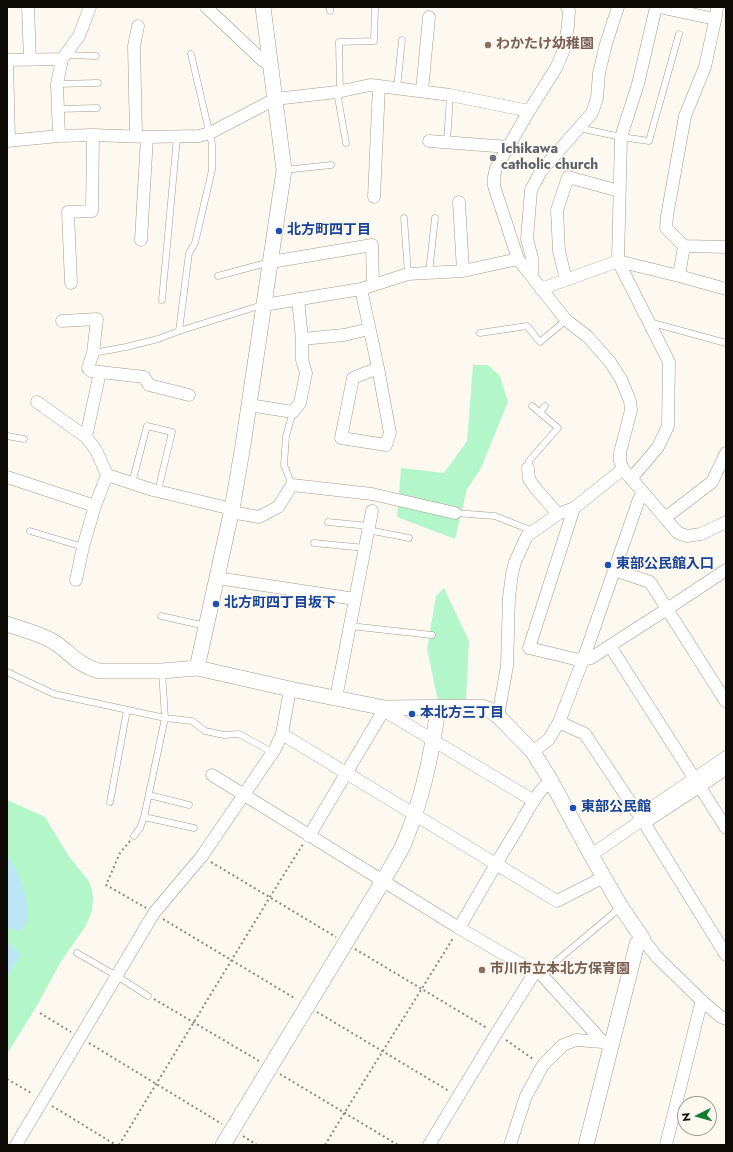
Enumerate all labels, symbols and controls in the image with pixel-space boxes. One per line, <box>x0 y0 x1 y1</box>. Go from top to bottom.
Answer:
place label: わかたけ幼稚園 <box>496 37 594 53</box>
marker: わかたけ幼稚園 <box>483 40 493 50</box>
place label: Ichikawa catholic church <box>501 142 598 174</box>
marker: Ichikawa catholic church <box>488 153 498 163</box>
place label: 北方町四丁目 <box>287 223 371 239</box>
marker: 北方町四丁目 <box>274 226 284 236</box>
place label: 東部公民館入口 <box>616 557 714 573</box>
marker: 東部公民館入口 <box>603 560 613 570</box>
place label: 北方町四丁目坂下 <box>224 596 336 612</box>
marker: 北方町四丁目坂下 <box>211 599 221 609</box>
place label: 本北方三丁目 <box>420 706 504 722</box>
marker: 本北方三丁目 <box>407 709 417 719</box>
place label: 東部公民館 <box>581 800 651 816</box>
marker: 東部公民館 <box>568 803 578 813</box>
place label: 市川市立本北方保育園 <box>490 962 630 978</box>
marker: 市川市立本北方保育園 <box>477 965 487 975</box>
north arrow <box>677 1096 717 1136</box>
text: N <box>678 1112 694 1122</box>

